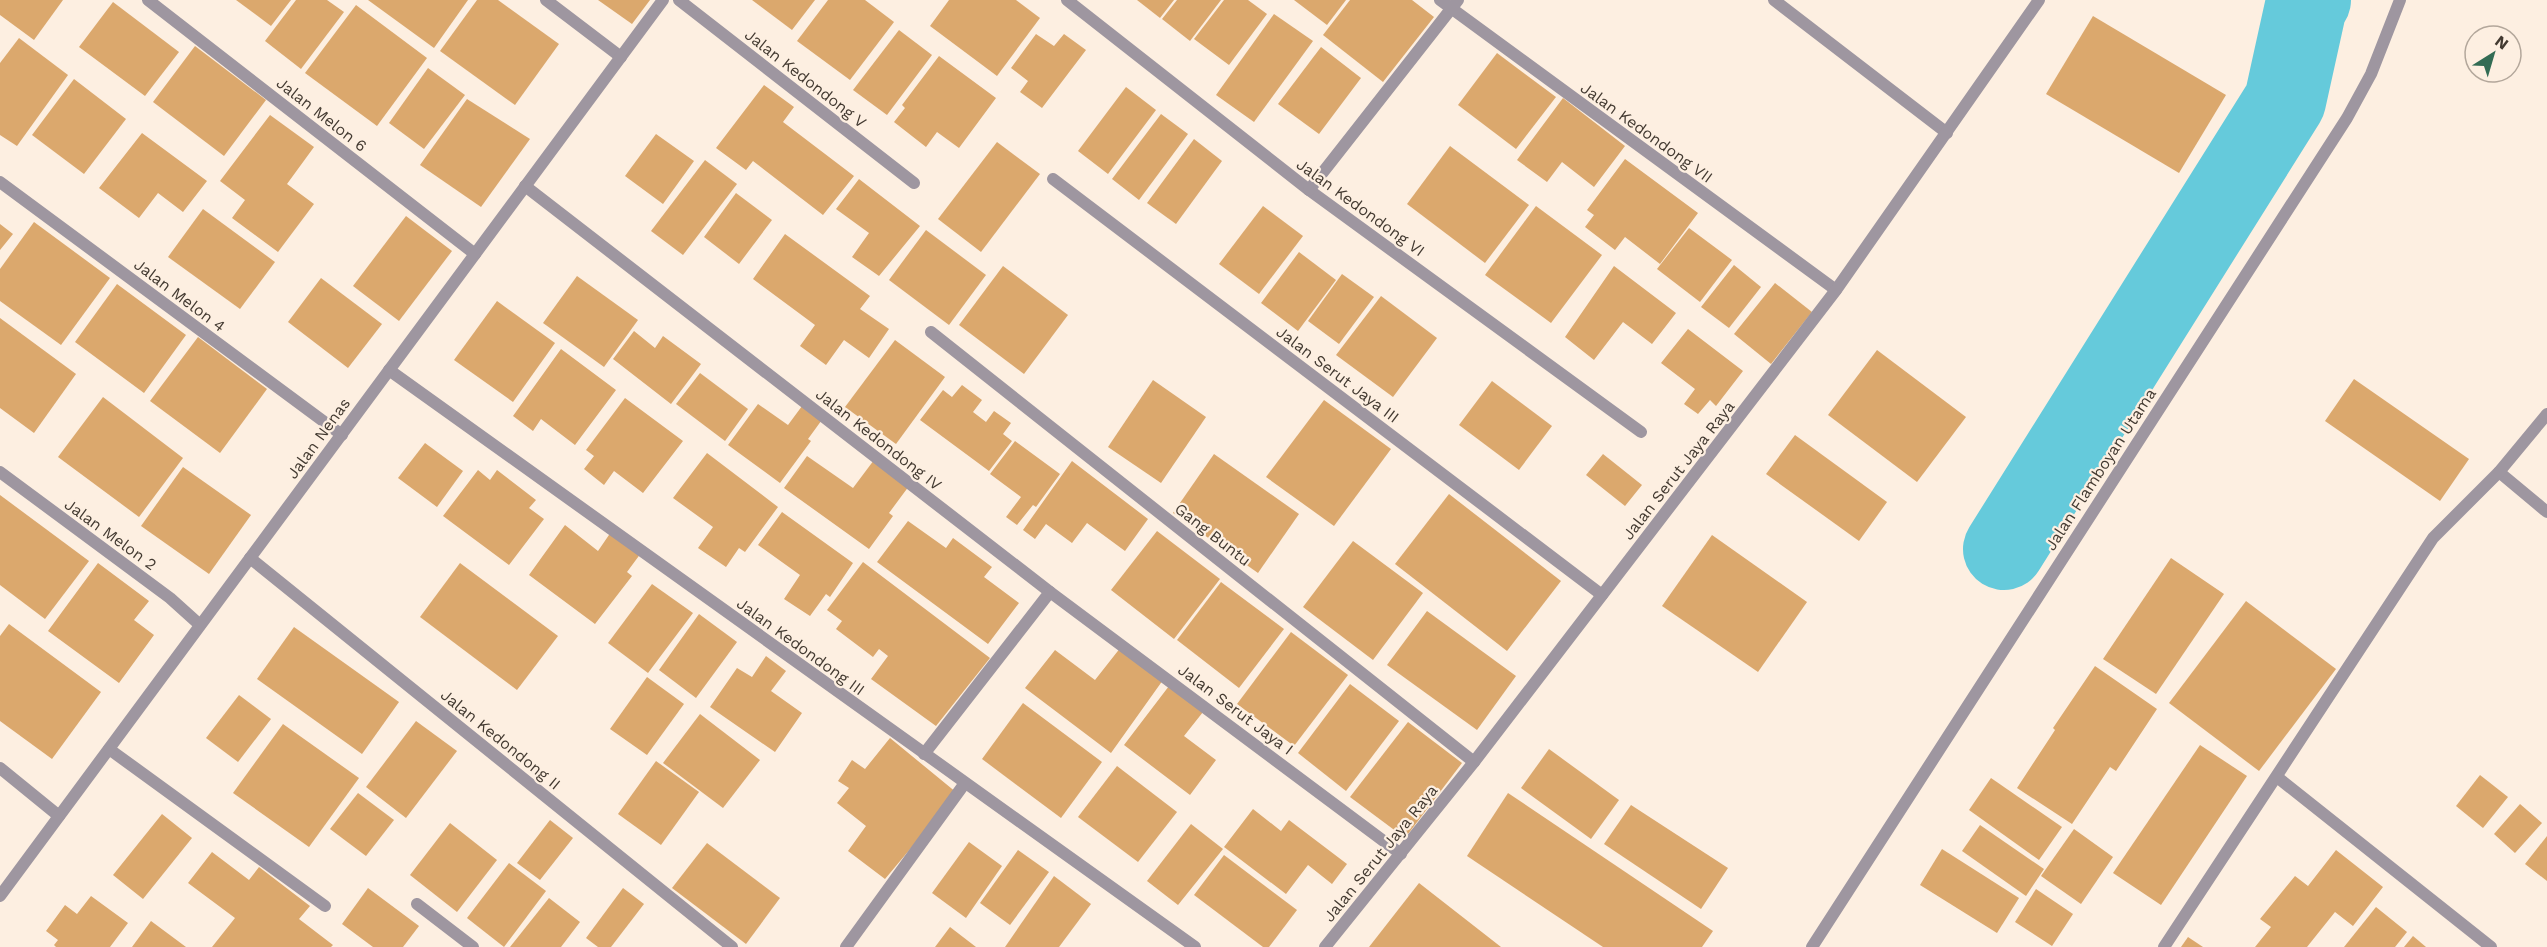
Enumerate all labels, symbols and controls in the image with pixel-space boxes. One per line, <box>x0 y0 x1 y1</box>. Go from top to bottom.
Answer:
north arrow <box>2463 24 2523 84</box>
street label: Jalan Kedondong V <box>741 25 870 132</box>
text: N <box>2491 31 2512 54</box>
street label: Jalan Melon 6 <box>273 73 371 156</box>
street label: Jalan Kedondong VII <box>1577 78 1716 187</box>
street label: Jalan Kedondong VI <box>1293 155 1429 260</box>
street label: Jalan Melon 4 <box>130 255 229 336</box>
street label: Jalan Serut Jaya III <box>1273 322 1403 427</box>
street label: Jalan Kedondong IV <box>812 384 945 494</box>
street label: Jalan Flamboyan Utama <box>2041 385 2160 554</box>
street label: Jalan Nenas <box>283 394 354 482</box>
street label: Jalan Serut Jaya Raya <box>1618 397 1738 543</box>
street label: Jalan Melon 2 <box>61 495 160 574</box>
street label: Gang Buntu <box>1171 499 1254 570</box>
street label: Jalan Kedondong III <box>733 594 868 699</box>
street label: Jalan Serut Jaya I <box>1174 660 1297 759</box>
street label: Jalan Kedondong II <box>437 685 564 794</box>
street label: Jalan Serut Jaya Raya <box>1319 781 1441 926</box>

